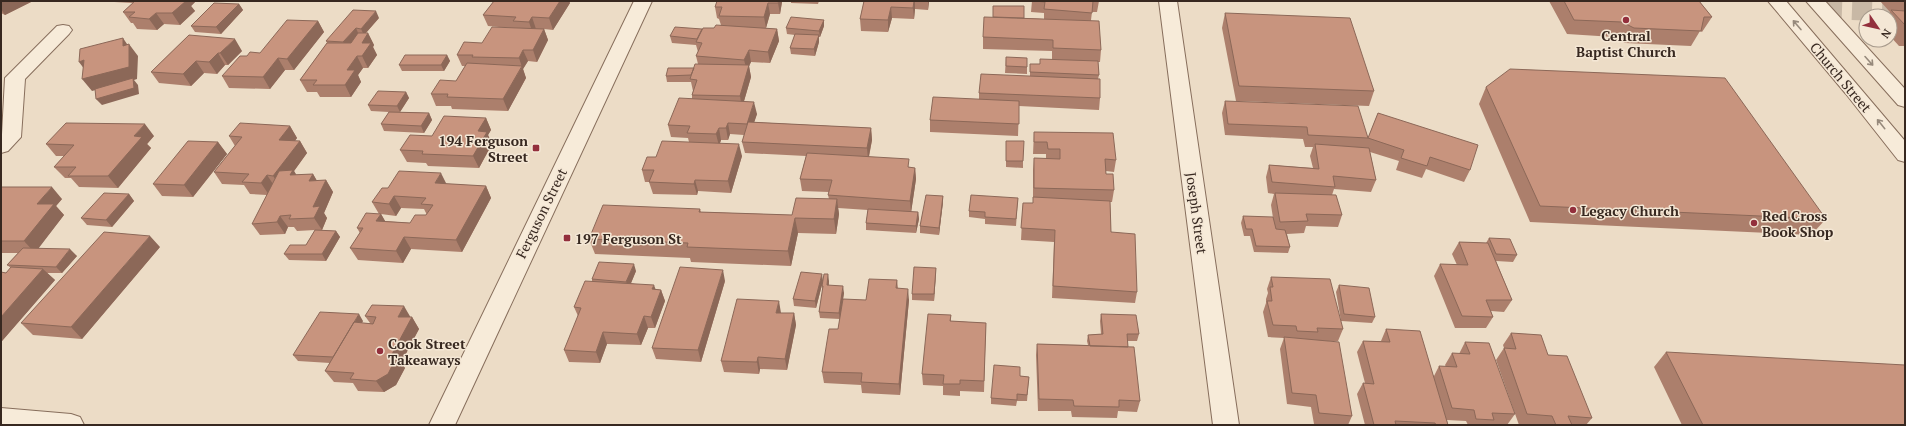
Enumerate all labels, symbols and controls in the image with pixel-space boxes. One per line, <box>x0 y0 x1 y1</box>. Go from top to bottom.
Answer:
north arrow <box>1858 8 1898 48</box>
marker: Central Baptist Church <box>1621 15 1631 25</box>
one-way arrow <box>1793 20 1802 30</box>
place label: Central Baptist Church <box>1576 26 1676 61</box>
text: N <box>1878 26 1894 42</box>
street label: Church Street <box>1806 38 1876 117</box>
one-way arrow <box>1865 56 1874 66</box>
one-way arrow <box>1876 119 1885 130</box>
place label: 194 Ferguson Street <box>439 131 528 166</box>
marker: 194 Ferguson Street <box>531 143 541 153</box>
street label: Ferguson Street <box>511 164 571 261</box>
street label: Joseph Street <box>1182 171 1212 256</box>
place label: Legacy Church <box>1581 201 1679 220</box>
marker: Legacy Church <box>1568 205 1578 215</box>
place label: Red Cross Book Shop <box>1762 206 1834 241</box>
marker: Red Cross Book Shop <box>1749 218 1759 228</box>
place label: 197 Ferguson St <box>575 229 682 248</box>
marker: 197 Ferguson St <box>562 233 572 243</box>
place label: Cook Street Takeaways <box>388 334 466 369</box>
marker: Cook Street Takeaways <box>375 346 385 356</box>

